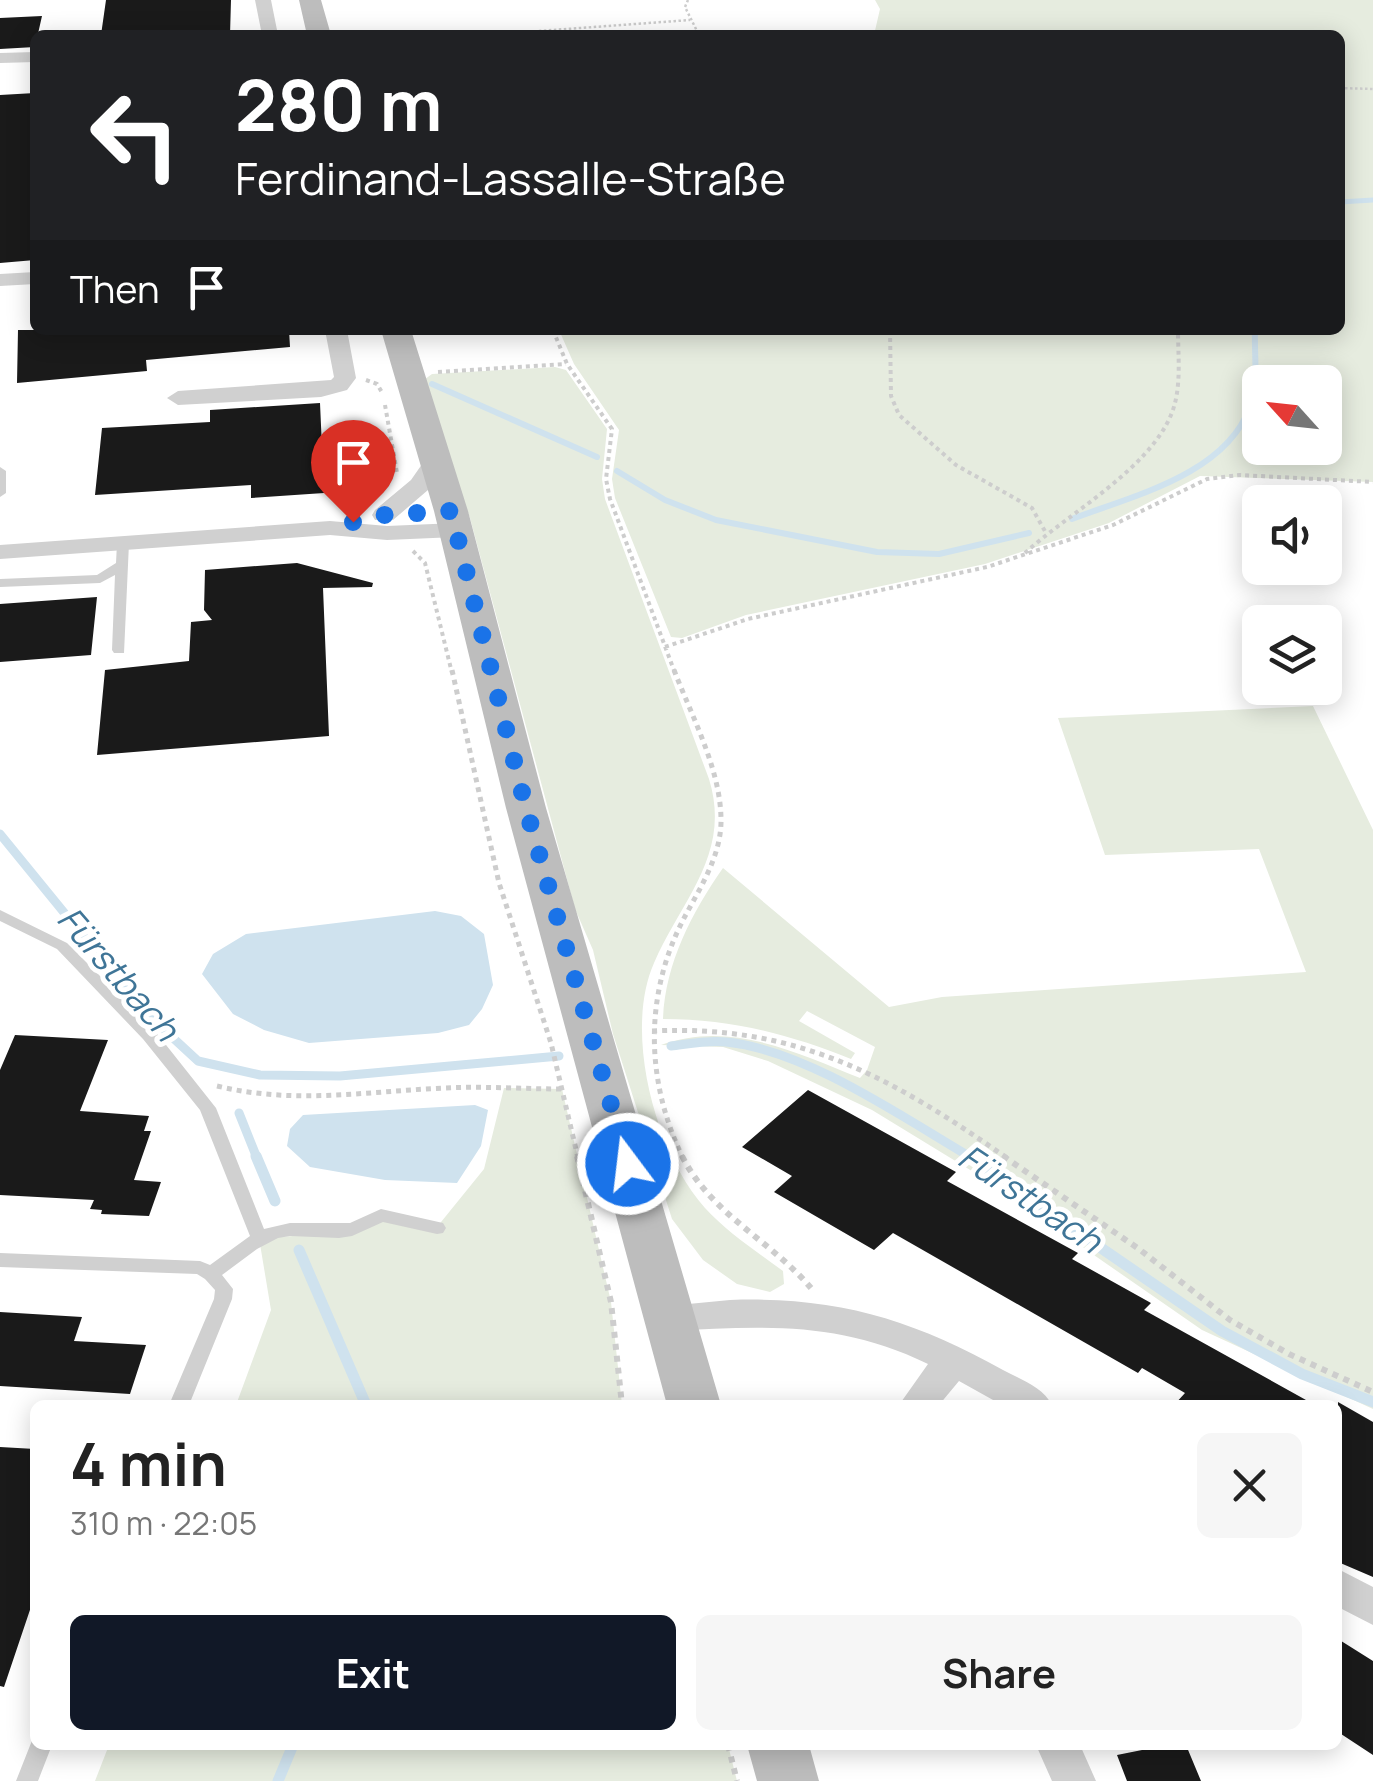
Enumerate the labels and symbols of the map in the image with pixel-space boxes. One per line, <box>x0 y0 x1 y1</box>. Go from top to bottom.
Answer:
north arrow <box>1242 365 1342 465</box>
pin <box>311 420 396 523</box>
water label: Fürstbach <box>47 896 191 1052</box>
position arrow <box>576 1112 680 1216</box>
water label: Fürstbach <box>950 1133 1113 1264</box>

